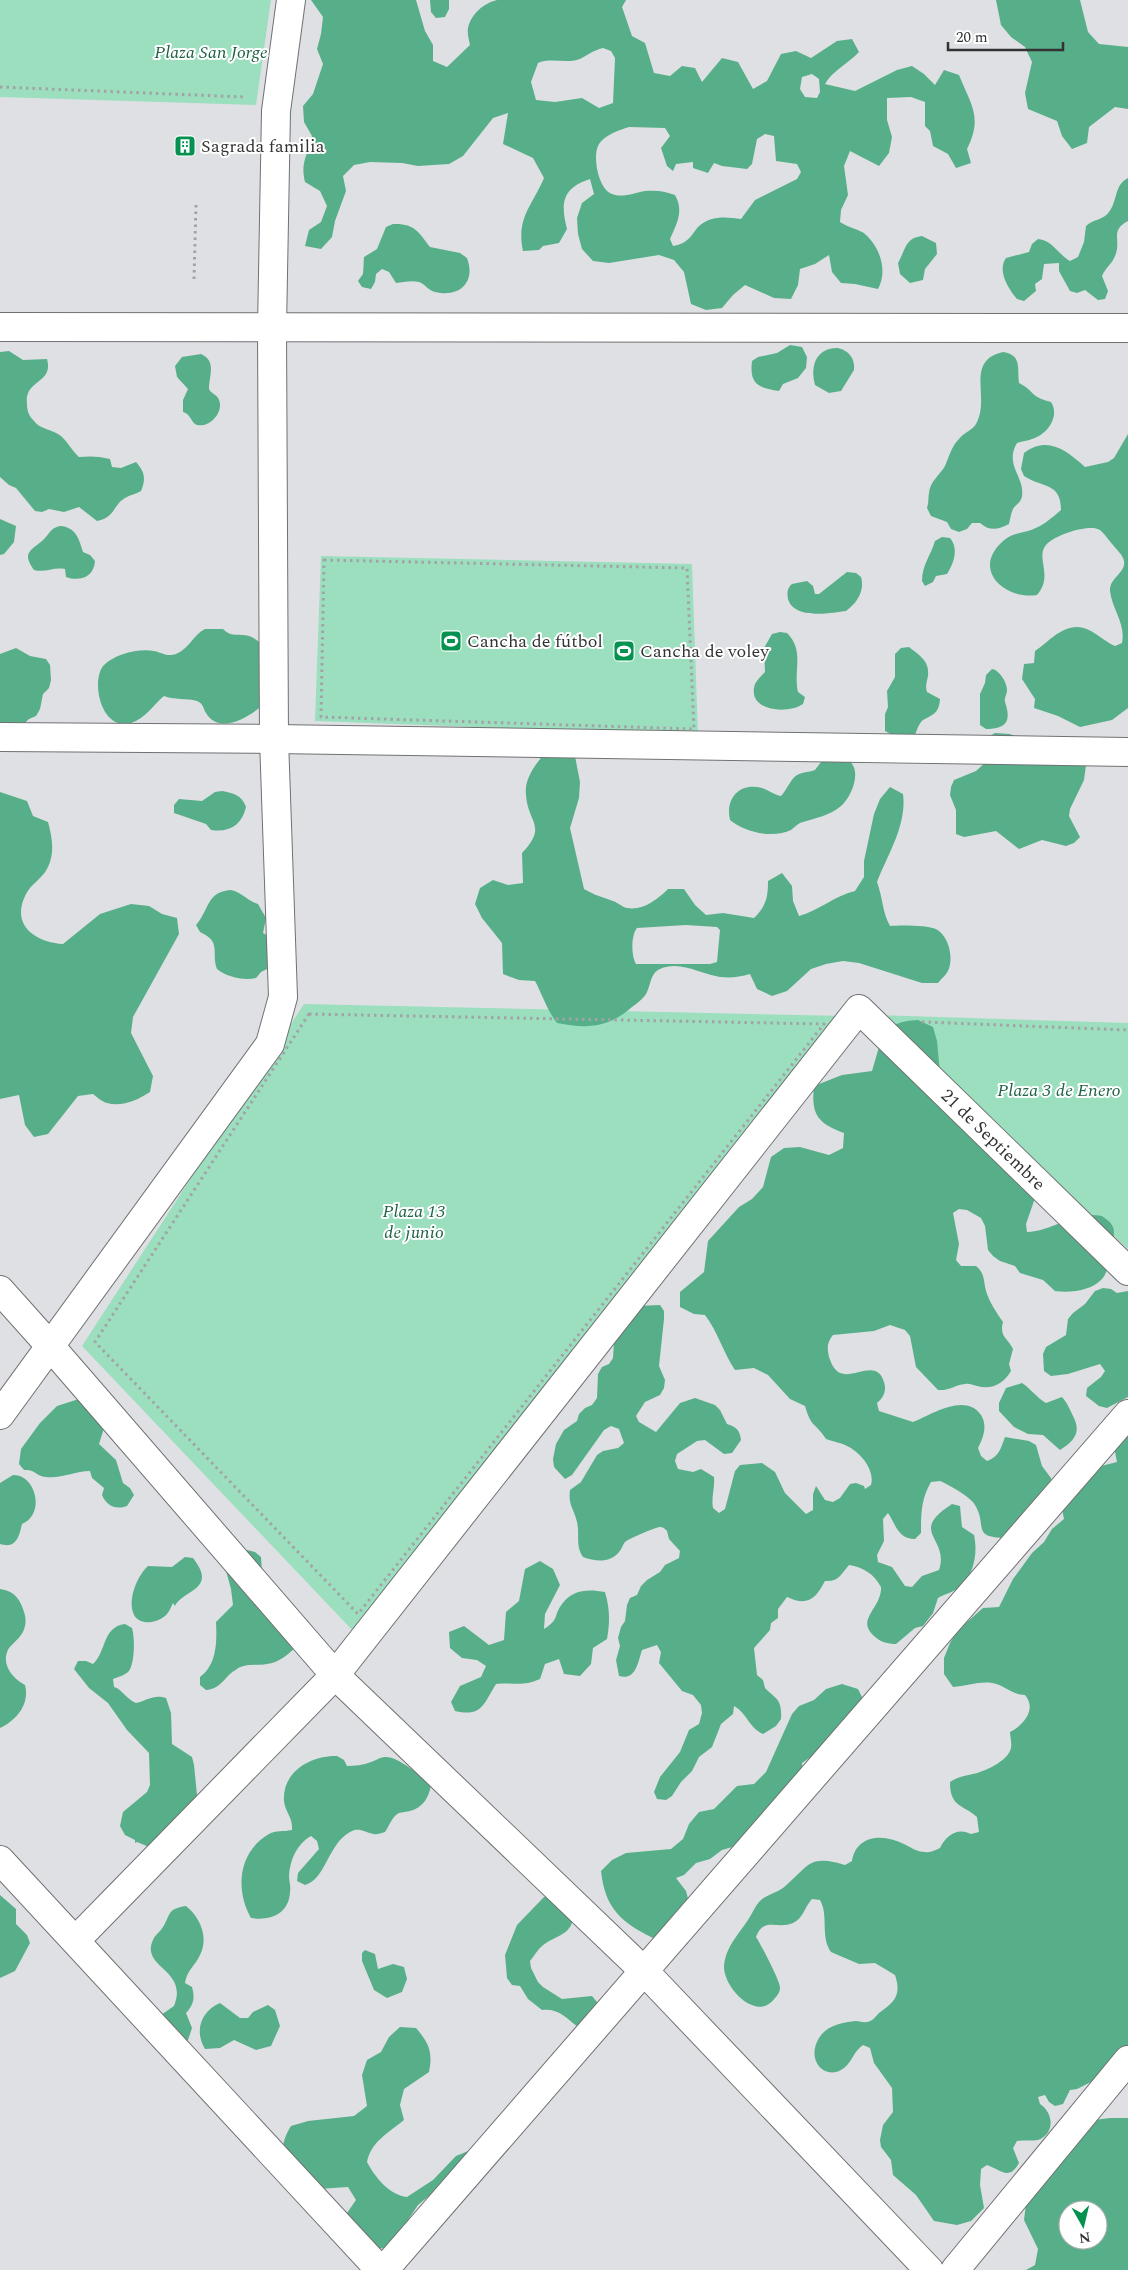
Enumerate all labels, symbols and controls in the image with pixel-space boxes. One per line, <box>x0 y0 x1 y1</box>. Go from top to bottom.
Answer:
scale bar <box>948 20 1063 52</box>
text: 20 m <box>956 26 988 49</box>
park label: Plaza San Jorge <box>154 39 268 66</box>
place label: Sagrada familia <box>201 133 325 160</box>
building icon: Sagrada familia <box>173 134 197 158</box>
place label: Cancha de fútbol <box>467 628 603 655</box>
sports icon: Cancha de fútbol <box>439 629 463 653</box>
place label: Cancha de voley <box>640 638 770 665</box>
sports icon: Cancha de voley <box>612 639 636 663</box>
park label: Plaza 3 de Enero <box>997 1077 1121 1104</box>
street label: 21 de Septiembre <box>934 1083 1052 1197</box>
park label: Plaza 13 de junio <box>382 1198 446 1246</box>
north arrow <box>1058 2200 1108 2250</box>
text: N <box>1078 2226 1092 2249</box>

